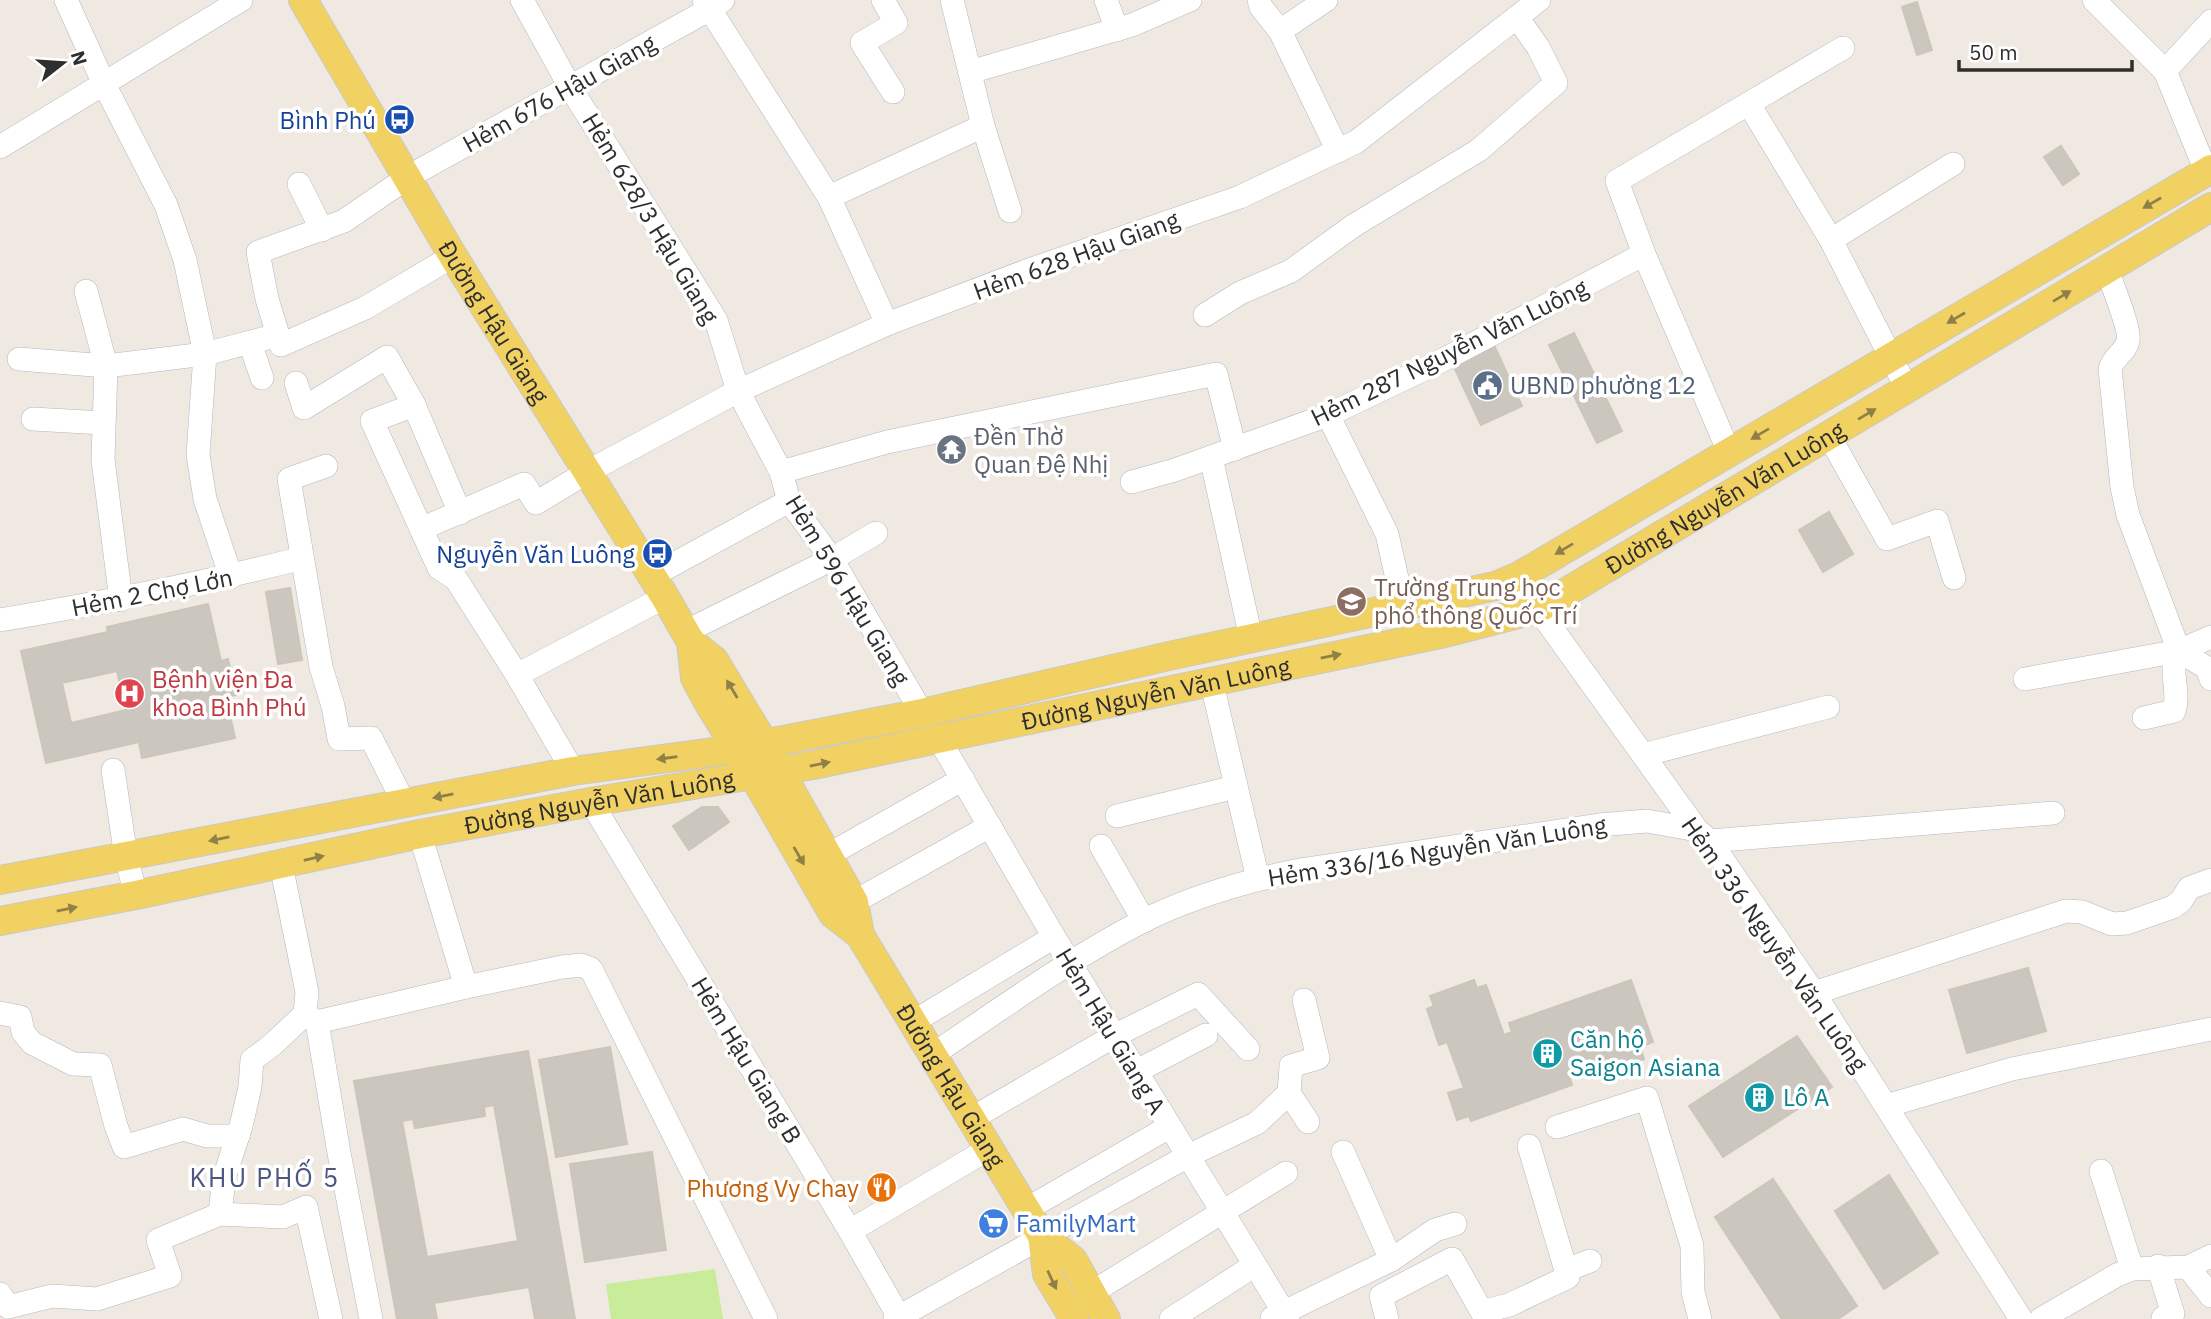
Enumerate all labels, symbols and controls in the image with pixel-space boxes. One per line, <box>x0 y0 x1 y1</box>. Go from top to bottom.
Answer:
street label: Hẻm 676 Hậu Giang <box>457 26 662 159</box>
north arrow <box>28 28 98 98</box>
scale bar <box>1959 28 2132 72</box>
text: 50 m <box>1969 38 2018 66</box>
text: N <box>66 48 93 68</box>
bus stop icon: Bình Phú <box>382 103 416 137</box>
place label: Bình Phú <box>280 104 376 136</box>
street label: Hẻm 628/3 Hậu Giang <box>575 107 727 329</box>
one-way arrow <box>2143 197 2162 209</box>
street label: Hẻm 628 Hậu Giang <box>969 203 1183 307</box>
street label: Đường Hậu Giang <box>431 234 557 409</box>
street label: Hẻm 287 Nguyễn Văn Luông <box>1305 271 1593 433</box>
one-way arrow <box>2052 290 2071 303</box>
one-way arrow <box>1946 312 1966 324</box>
public building icon: UBND phường 12 <box>1470 368 1504 402</box>
place label: UBND phường 12 <box>1510 369 1696 401</box>
one-way arrow <box>1857 407 1876 420</box>
street label: Đường Nguyễn Văn Luông <box>1599 413 1851 582</box>
place label: Đền Thờ Quan Đệ Nhị <box>974 420 1108 480</box>
one-way arrow <box>1751 428 1770 440</box>
temple icon: Đền Thờ Quan Đệ Nhị <box>934 433 968 467</box>
street label: Hẻm 596 Hậu Giang <box>779 489 918 691</box>
bus stop icon: Nguyễn Văn Luông <box>641 537 675 571</box>
place label: Nguyễn Văn Luông <box>436 538 635 570</box>
one-way arrow <box>1554 543 1573 555</box>
street label: Hẻm 2 Chợ Lớn <box>69 561 235 623</box>
place label: Trường Trung học phổ thông Quốc Trí <box>1374 571 1577 631</box>
school or university icon: Trường Trung học phổ thông Quốc Trí <box>1334 584 1368 618</box>
street label: Đường Nguyễn Văn Luông <box>1018 650 1293 737</box>
one-way arrow <box>1320 650 1342 661</box>
place label: Bệnh viện Đa khoa Bình Phú <box>152 663 307 723</box>
hospital icon: Bệnh viện Đa khoa Bình Phú <box>112 676 146 710</box>
one-way arrow <box>725 679 738 698</box>
one-way arrow <box>656 753 678 764</box>
one-way arrow <box>809 758 831 769</box>
street label: Đường Nguyễn Văn Luông <box>461 762 737 841</box>
one-way arrow <box>432 791 454 802</box>
street label: Hẻm 336/16 Nguyễn Văn Luông <box>1265 808 1609 894</box>
street label: Hẻm 336 Nguyễn Văn Luông <box>1675 810 1876 1078</box>
one-way arrow <box>208 834 230 845</box>
one-way arrow <box>793 846 805 866</box>
one-way arrow <box>303 852 325 863</box>
one-way arrow <box>56 903 78 914</box>
street label: Hẻm Hậu Giang A <box>1049 942 1173 1120</box>
street label: Hẻm Hậu Giang B <box>685 971 809 1149</box>
street label: Đường Hậu Giang <box>889 998 1013 1174</box>
place label: Căn hộ Saigon Asiana <box>1570 1023 1721 1083</box>
building icon: Căn hộ Saigon Asiana <box>1530 1036 1564 1070</box>
building icon: Lô A <box>1743 1080 1777 1114</box>
place label: Lô A <box>1783 1081 1829 1113</box>
district label: KHU PHỐ 5 <box>190 1158 340 1194</box>
restaurant icon: Phương Vy Chay <box>865 1171 899 1205</box>
place label: Phương Vy Chay <box>687 1172 859 1204</box>
supermarket icon: FamilyMart <box>976 1206 1010 1240</box>
place label: FamilyMart <box>1016 1207 1136 1239</box>
one-way arrow <box>1046 1270 1057 1290</box>

